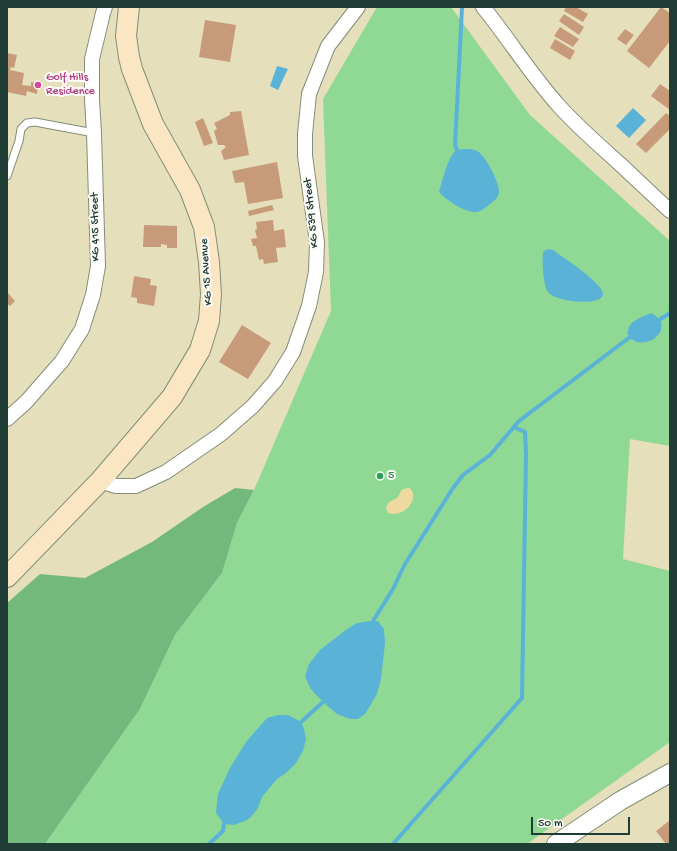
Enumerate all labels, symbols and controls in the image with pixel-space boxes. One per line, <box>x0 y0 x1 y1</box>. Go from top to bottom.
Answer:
place label: Golf Hills Residence <box>46 71 95 99</box>
marker: Golf Hills Residence <box>33 80 43 90</box>
street label: KG 539 Street <box>301 177 323 249</box>
street label: KG 415 Street <box>88 193 104 261</box>
street label: KG 15 Avenue <box>197 238 217 306</box>
place label: 5 <box>388 469 394 483</box>
marker: 5 <box>375 471 385 481</box>
scale bar <box>533 809 632 835</box>
text: 50 m <box>538 817 563 831</box>

